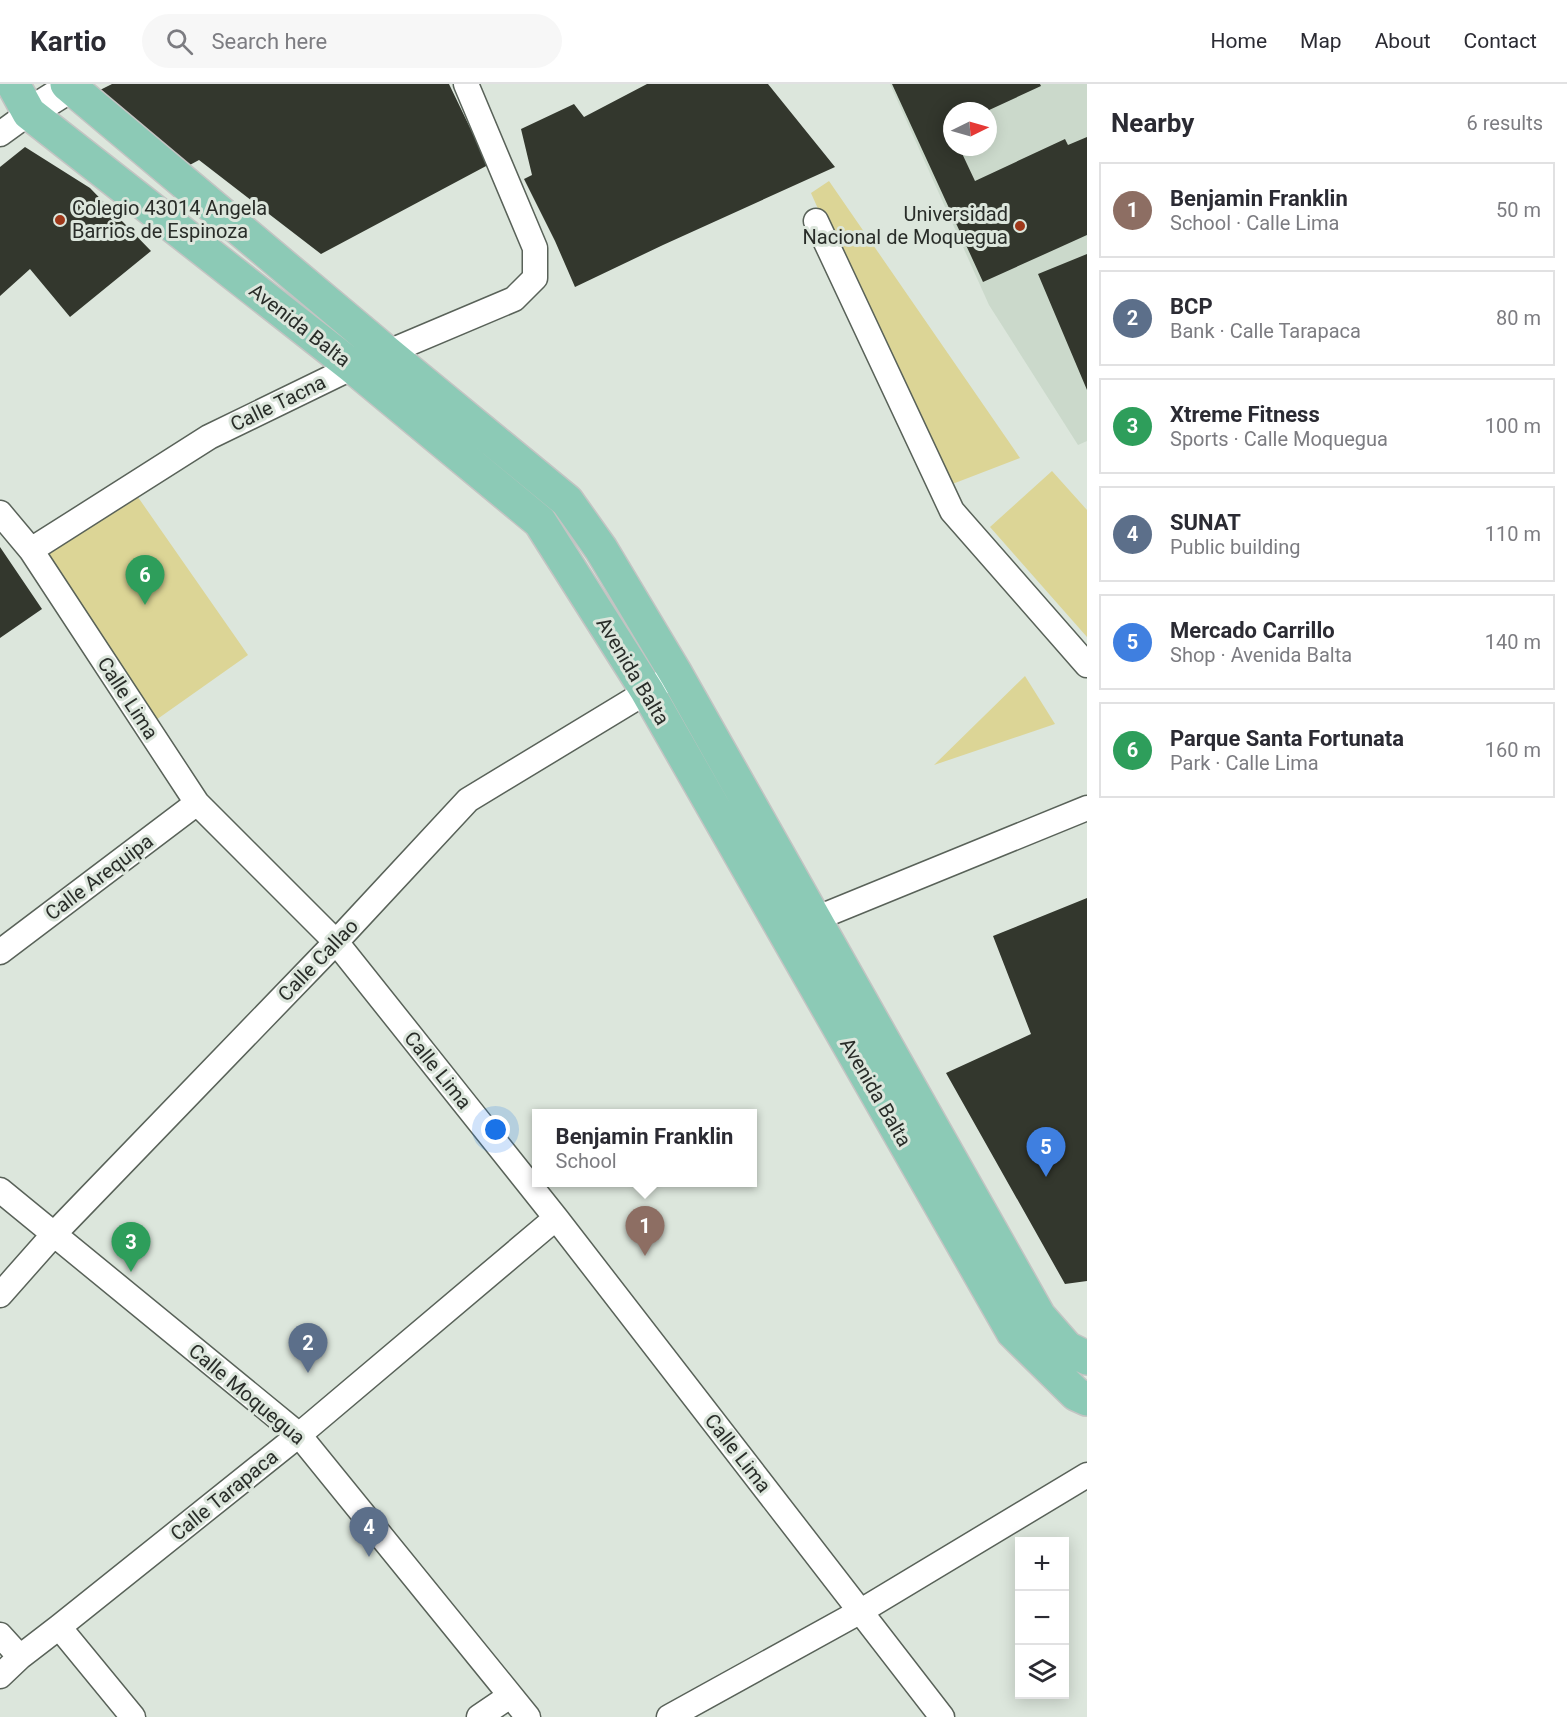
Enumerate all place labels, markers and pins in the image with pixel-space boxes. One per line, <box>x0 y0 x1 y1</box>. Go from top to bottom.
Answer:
place label: Colegio 43014 Angela Barrios de Espinoza <box>72 196 267 243</box>
place label: Universidad Nacional de Moquegua <box>803 202 1008 249</box>
marker: Colegio 43014 Angela Barrios de Espinoza <box>53 213 67 227</box>
marker: Universidad Nacional de Moquegua <box>1013 219 1027 233</box>
pin: 6 <box>126 556 164 605</box>
pin: 5 <box>1026 1128 1066 1177</box>
pin: 1 <box>626 1206 664 1256</box>
pin: 3 <box>112 1222 150 1272</box>
pin: 2 <box>288 1324 328 1373</box>
pin: 4 <box>350 1508 388 1557</box>

